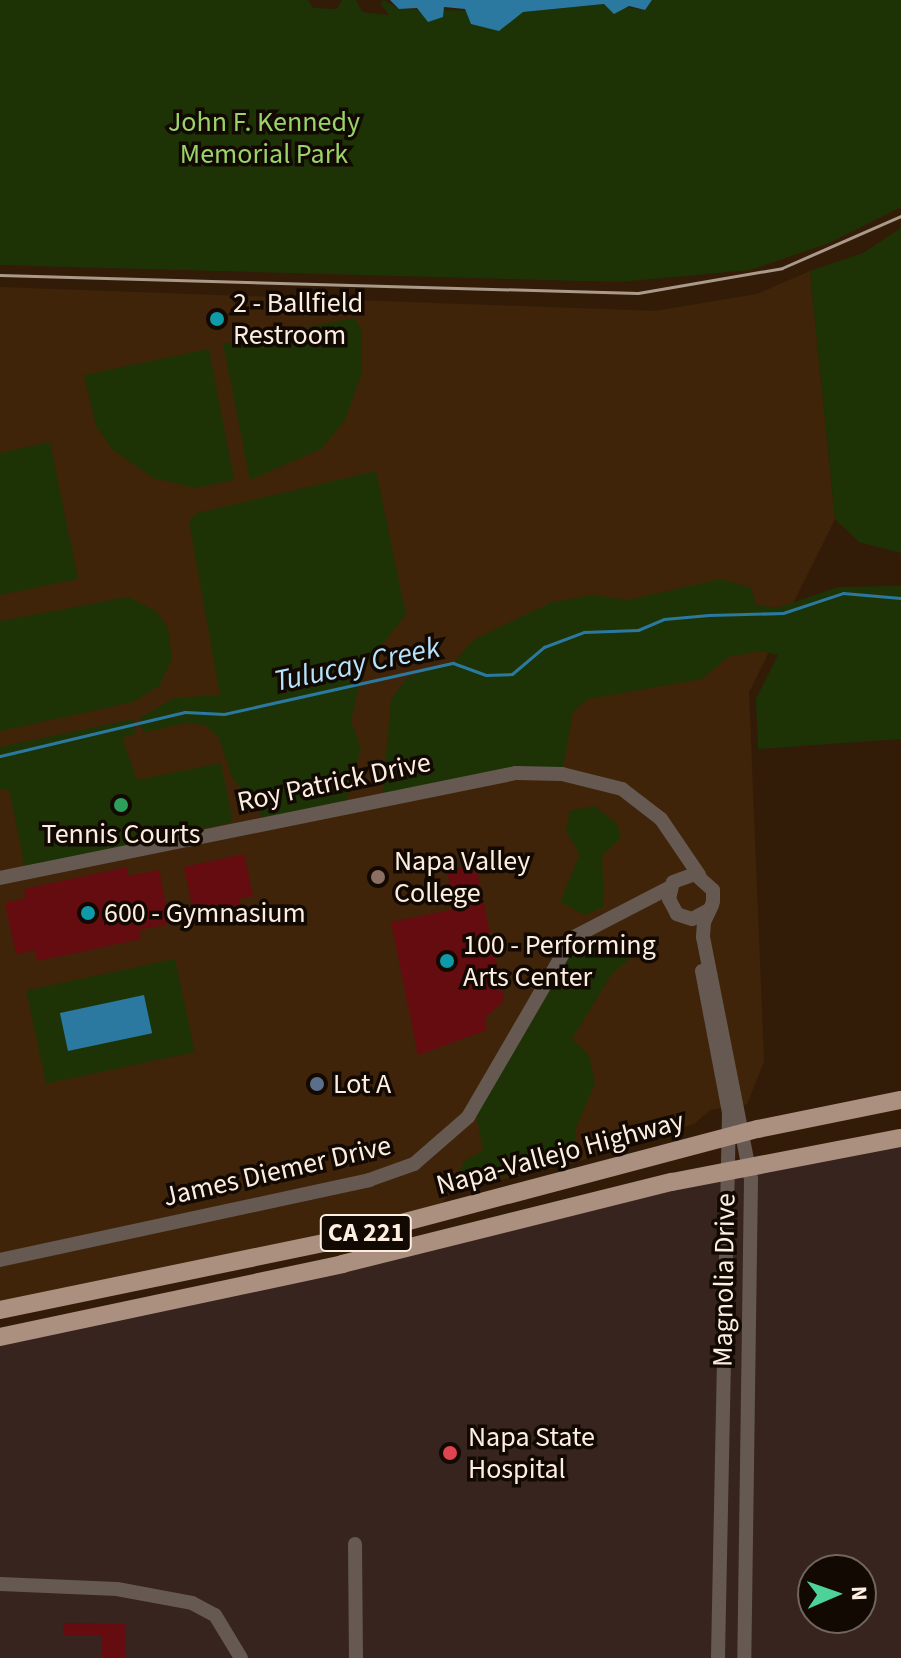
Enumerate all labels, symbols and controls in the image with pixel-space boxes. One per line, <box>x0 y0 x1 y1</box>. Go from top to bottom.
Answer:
park label: John F. Kennedy Memorial Park <box>168 105 360 171</box>
place label: 2 - Ballfield Restroom <box>233 286 363 352</box>
marker: 2 - Ballfield Restroom <box>208 310 226 328</box>
water label: Tulucay Creek <box>271 630 443 700</box>
street label: Roy Patrick Drive <box>234 745 434 819</box>
marker: Tennis Courts <box>112 796 130 814</box>
place label: Tennis Courts <box>42 817 200 851</box>
place label: Napa Valley College <box>394 844 530 910</box>
marker: Napa Valley College <box>369 868 387 886</box>
place label: 600 - Gymnasium <box>104 896 306 930</box>
marker: 600 - Gymnasium <box>79 904 97 922</box>
place label: 100 - Performing Arts Center <box>463 928 656 994</box>
marker: 100 - Performing Arts Center <box>438 952 456 970</box>
place label: Lot A <box>333 1067 391 1101</box>
marker: Lot A <box>308 1075 326 1093</box>
street label: Napa-Vallejo Highway <box>433 1104 687 1202</box>
street label: James Diemer Drive <box>160 1128 394 1214</box>
street label: Magnolia Drive <box>706 1193 742 1367</box>
road number: CA 221 <box>318 1211 414 1255</box>
place label: Napa State Hospital <box>468 1420 595 1486</box>
marker: Napa State Hospital <box>439 1442 461 1464</box>
north arrow <box>797 1554 877 1634</box>
text: N <box>843 1585 875 1601</box>

